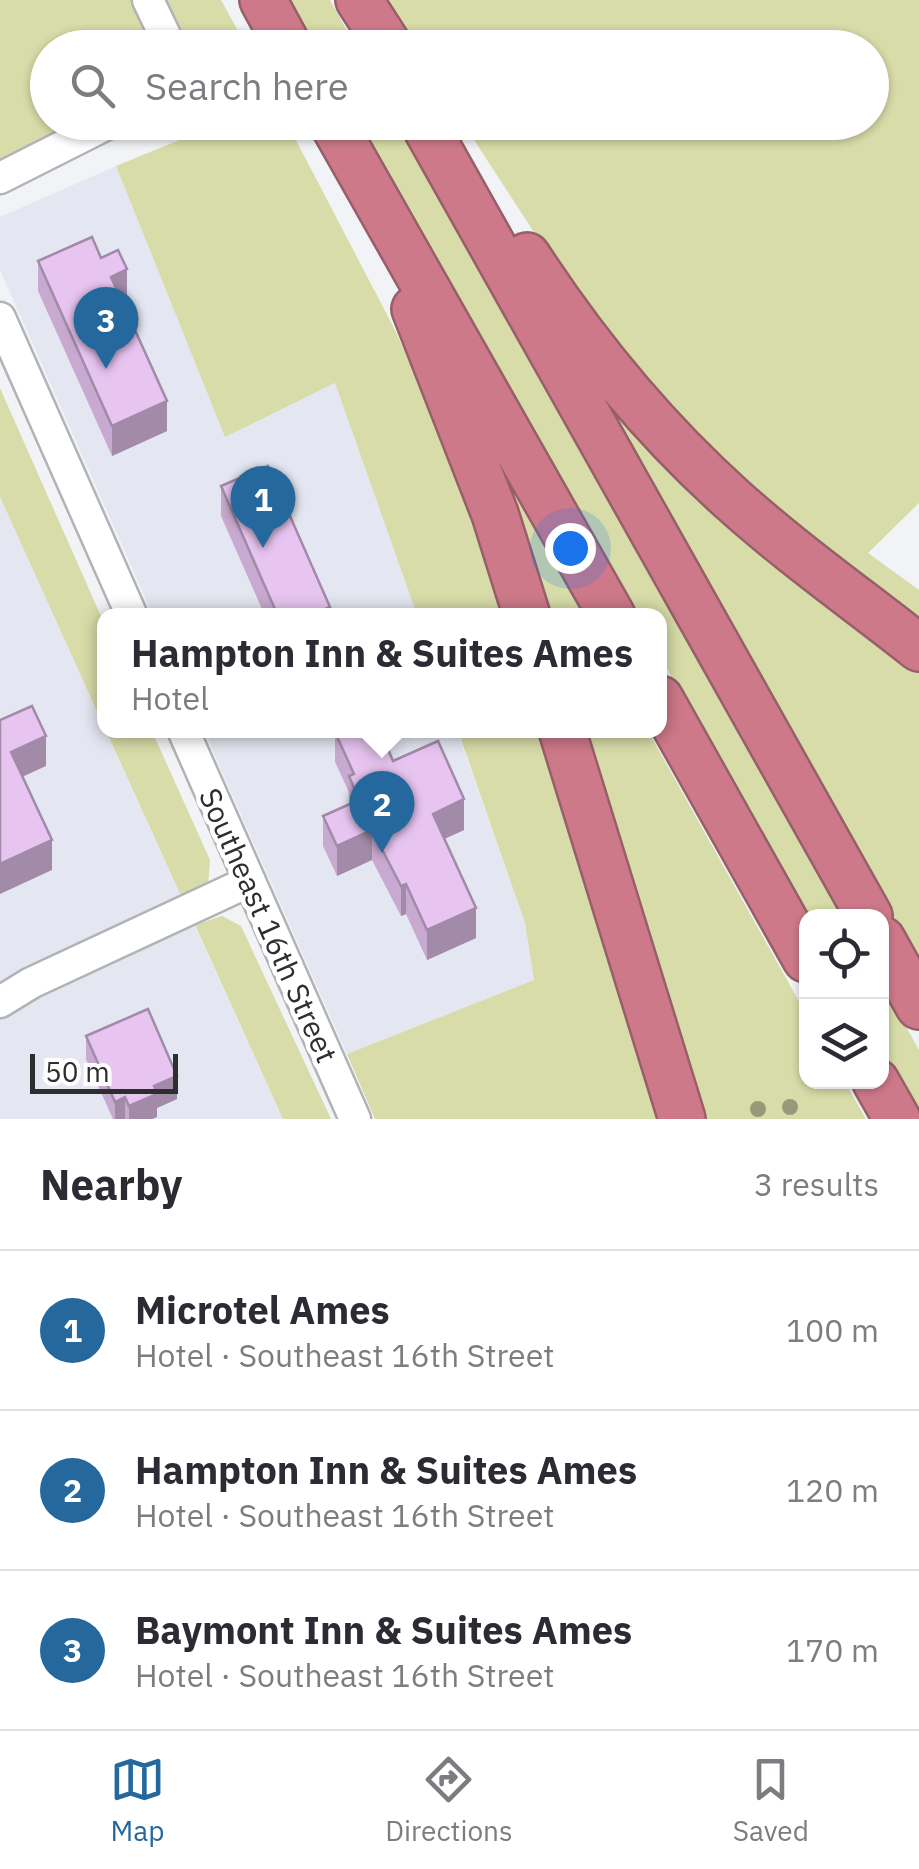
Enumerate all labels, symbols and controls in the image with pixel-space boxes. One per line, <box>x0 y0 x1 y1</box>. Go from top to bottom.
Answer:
search box <box>30 30 889 140</box>
icon: search <box>65 58 120 113</box>
text: Search here <box>145 61 349 110</box>
pin: 3 <box>74 286 138 369</box>
pin: 1 <box>230 466 296 548</box>
your location <box>545 523 596 574</box>
popup <box>97 608 667 738</box>
text: Hampton Inn & Suites Ames <box>131 628 633 677</box>
text: Hotel <box>131 677 209 719</box>
pin: 2 <box>350 770 414 853</box>
street label: Southeast 16th Street <box>191 782 347 1068</box>
map controls <box>799 909 889 1089</box>
button: locate <box>799 909 889 999</box>
button: layers <box>799 999 889 1089</box>
scale bar <box>30 1049 178 1094</box>
text: 50 m <box>45 1053 110 1090</box>
text: Nearby <box>40 1157 182 1212</box>
text: 3 results <box>754 1163 879 1205</box>
text: Microtel Ames <box>135 1285 390 1334</box>
text: 1 <box>63 1309 82 1351</box>
text: 100 m <box>786 1309 879 1351</box>
text: Hotel · Southeast 16th Street <box>135 1334 555 1376</box>
text: Hampton Inn & Suites Ames <box>135 1445 637 1494</box>
text: 2 <box>63 1469 82 1511</box>
text: 120 m <box>786 1469 879 1511</box>
text: Hotel · Southeast 16th Street <box>135 1494 555 1536</box>
text: Baymont Inn & Suites Ames <box>135 1605 632 1654</box>
text: 3 <box>63 1629 82 1671</box>
text: 170 m <box>786 1629 879 1671</box>
text: Hotel · Southeast 16th Street <box>135 1654 555 1696</box>
tab: Map <box>110 1752 165 1849</box>
tab: Directions <box>385 1752 513 1849</box>
tab: Saved <box>733 1752 809 1849</box>

